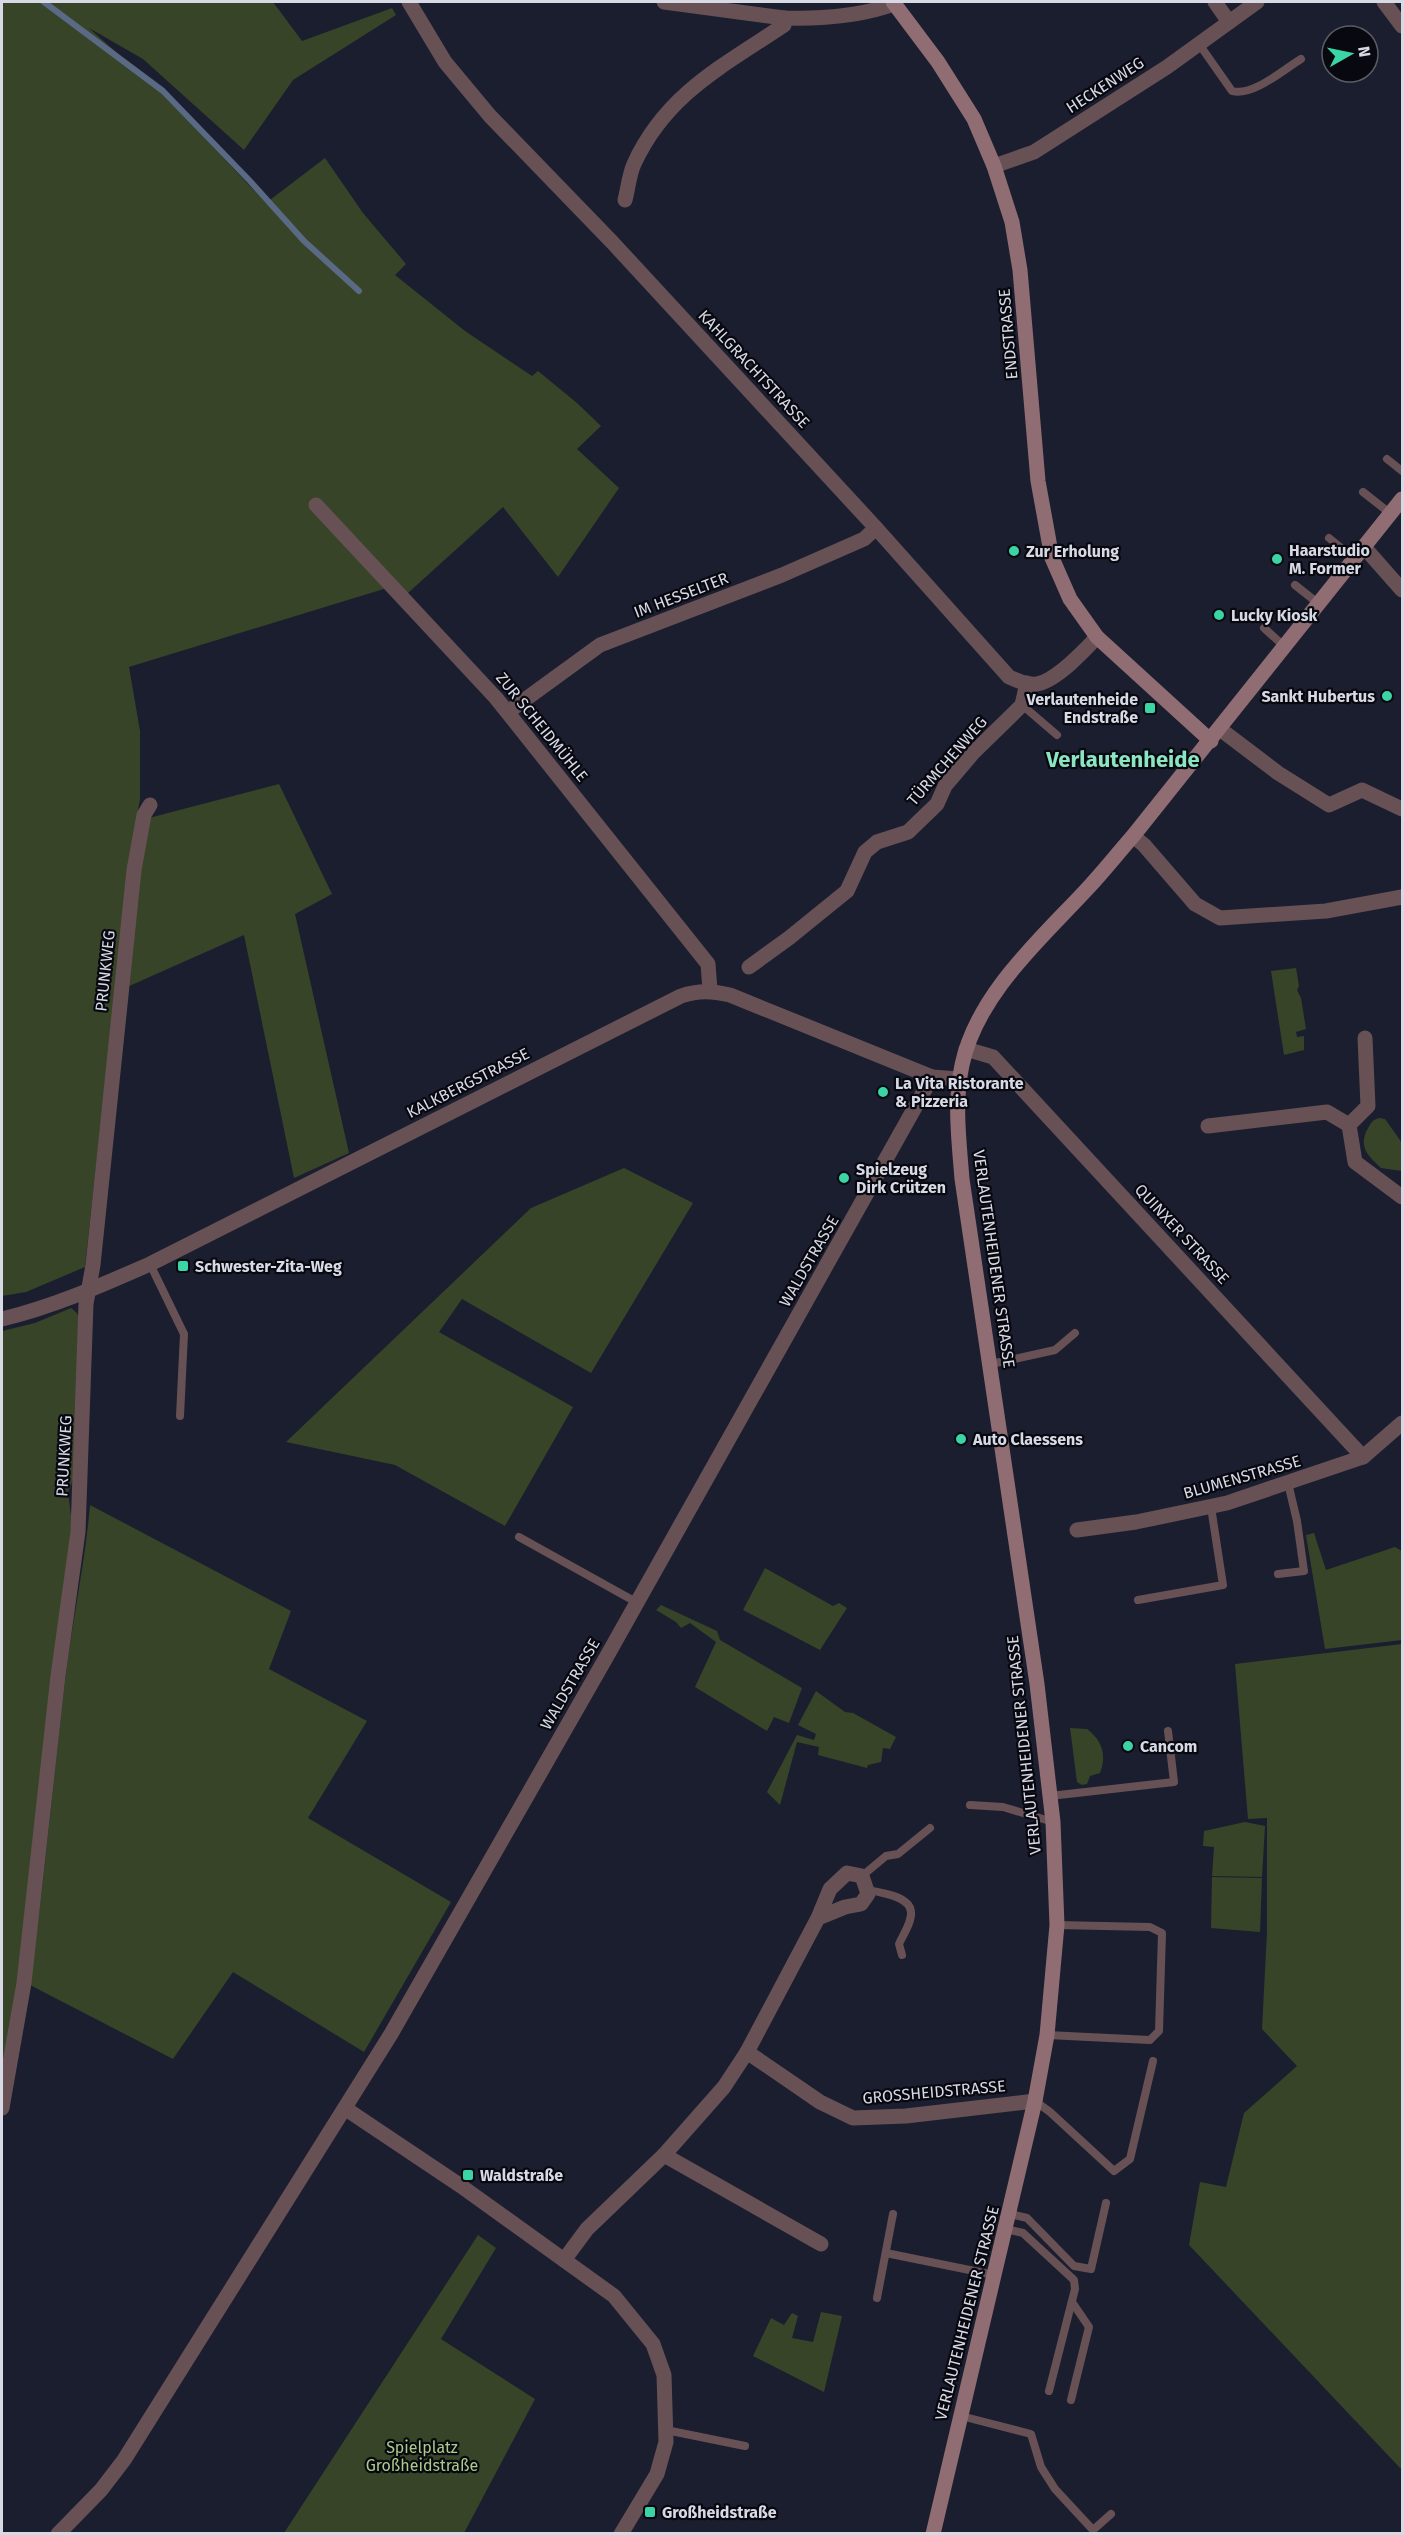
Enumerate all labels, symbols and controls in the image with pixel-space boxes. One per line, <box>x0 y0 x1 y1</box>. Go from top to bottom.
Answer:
north arrow <box>1320 24 1380 84</box>
text: N <box>1354 45 1375 58</box>
street label: HECKENWEG <box>1063 53 1147 117</box>
street label: ENDSTRASSE <box>995 288 1021 380</box>
street label: KAHLGRACHTSTRASSE <box>694 306 814 432</box>
place label: Haarstudio M. Former <box>1289 541 1370 578</box>
place label: Zur Erholung <box>1026 542 1119 561</box>
marker: Zur Erholung <box>1007 544 1021 558</box>
marker: Haarstudio M. Former <box>1270 552 1284 566</box>
street label: IM HESSELTER <box>631 568 731 622</box>
place label: Lucky Kiosk <box>1231 606 1317 625</box>
marker: Lucky Kiosk <box>1212 608 1226 622</box>
street label: ZUR SCHEIDMÜHLE <box>492 668 592 786</box>
place label: Sankt Hubertus <box>1261 687 1375 706</box>
marker: Sankt Hubertus <box>1380 689 1394 703</box>
place label: Verlautenheide Endstraße <box>1025 690 1138 727</box>
marker: Verlautenheide Endstraße <box>1143 701 1157 715</box>
street label: TÜRMCHENWEG <box>903 713 991 809</box>
district label: Verlautenheide <box>1045 746 1200 773</box>
street label: PRUNKWEG <box>91 929 119 1013</box>
street label: KALKBERGSTRASSE <box>403 1044 533 1122</box>
place label: La Vita Ristorante & Pizzeria <box>895 1074 1024 1111</box>
marker: La Vita Ristorante & Pizzeria <box>876 1085 890 1099</box>
street label: VERLAUTENHEIDENER STRASSE <box>969 1149 1019 1369</box>
place label: Spielzeug Dirk Crützen <box>856 1160 946 1197</box>
marker: Spielzeug Dirk Crützen <box>837 1171 851 1185</box>
street label: QUINXER STRASSE <box>1131 1180 1233 1288</box>
street label: WALDSTRASSE <box>775 1212 843 1310</box>
place label: Schwester-Zita-Weg <box>195 1257 342 1276</box>
marker: Schwester-Zita-Weg <box>176 1259 190 1273</box>
street label: PRUNKWEG <box>52 1415 76 1497</box>
place label: Auto Claessens <box>972 1430 1083 1449</box>
marker: Auto Claessens <box>954 1432 968 1446</box>
street label: BLUMENSTRASSE <box>1181 1451 1303 1503</box>
street label: WALDSTRASSE <box>536 1635 604 1733</box>
street label: VERLAUTENHEIDENER STRASSE <box>1003 1635 1045 1855</box>
place label: Cancom <box>1140 1737 1197 1756</box>
marker: Cancom <box>1121 1739 1135 1753</box>
street label: GROSSHEIDSTRASSE <box>862 2076 1006 2108</box>
place label: Waldstraße <box>480 2166 563 2185</box>
marker: Waldstraße <box>461 2168 475 2182</box>
street label: VERLAUTENHEIDENER STRASSE <box>931 2204 1003 2422</box>
park label: Spielplatz Großheidstraße <box>366 2438 478 2475</box>
place label: Großheidstraße <box>662 2503 777 2522</box>
marker: Großheidstraße <box>643 2505 657 2519</box>

